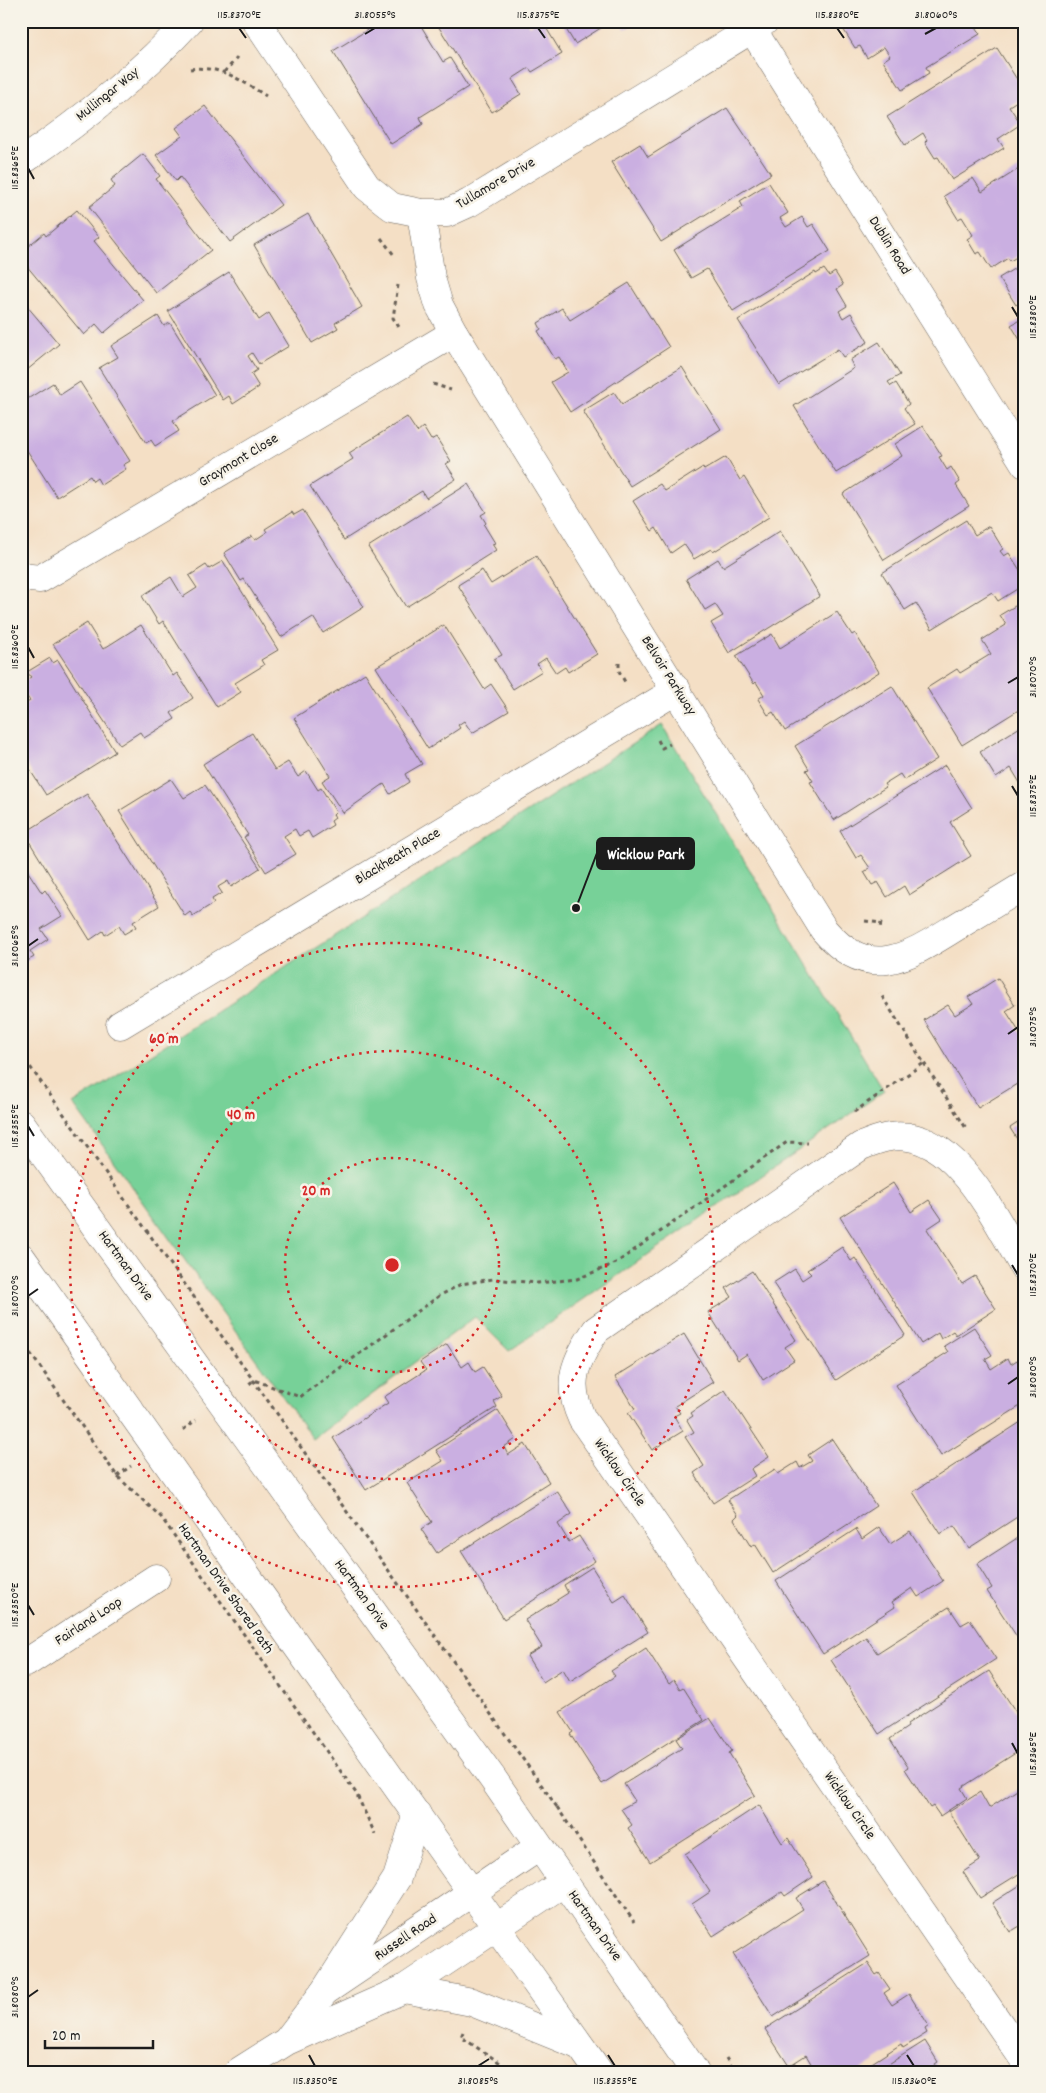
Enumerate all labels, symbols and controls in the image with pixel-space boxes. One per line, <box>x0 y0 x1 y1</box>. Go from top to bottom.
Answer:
text: 115.8370°E <box>217 7 261 24</box>
text: 31.8055°S <box>354 7 396 24</box>
text: 115.8375°E <box>517 7 560 24</box>
text: 115.8380°E <box>815 7 859 24</box>
text: 31.8060°S <box>915 7 957 24</box>
street label: Mullingar Way <box>71 62 145 128</box>
text: 115.8365°E <box>7 146 24 190</box>
street label: Tullamore Drive <box>452 152 540 216</box>
street label: Dublin Road <box>862 212 916 280</box>
text: 115.8380°E <box>1025 295 1042 339</box>
street label: Graymont Close <box>195 428 283 494</box>
text: 115.8360°E <box>7 624 24 669</box>
street label: Belvoir Parkway <box>635 632 702 721</box>
text: 31.8070°S <box>1025 656 1042 698</box>
text: 115.8375°E <box>1025 774 1042 817</box>
street label: Blackheath Place <box>351 823 445 891</box>
callout: Wicklow Park <box>597 838 694 869</box>
text: Wicklow Park <box>607 844 685 867</box>
text: 31.8065°S <box>7 925 24 967</box>
text: 31.8075°S <box>1025 1007 1042 1047</box>
text: 60 m <box>149 1029 179 1051</box>
text: 115.8355°E <box>7 1104 24 1148</box>
text: 40 m <box>227 1105 255 1127</box>
text: 20 m <box>302 1181 330 1203</box>
street label: Hartman Drive <box>92 1226 158 1306</box>
text: 115.8370°E <box>1025 1253 1042 1297</box>
centre of rings <box>383 1256 401 1274</box>
text: 31.8070°S <box>7 1275 24 1317</box>
text: 31.8080°S <box>1025 1356 1042 1398</box>
street label: Wicklow Circle <box>587 1434 651 1512</box>
street label: Hartman Drive Shared Path <box>171 1519 279 1659</box>
street label: Hartman Drive <box>328 1555 394 1635</box>
text: 115.8350°E <box>7 1582 24 1627</box>
street label: Fairland Loop <box>51 1592 127 1652</box>
text: 115.8365°E <box>1025 1732 1042 1776</box>
street label: Wicklow Circle <box>817 1767 881 1845</box>
street label: Hartman Drive <box>561 1886 627 1966</box>
street label: Russell Road <box>370 1909 442 1967</box>
text: 31.8080°S <box>7 1976 24 2018</box>
scale bar <box>45 2018 152 2050</box>
text: 20 m <box>52 2026 80 2048</box>
text: 115.8350°E <box>293 2073 338 2090</box>
text: 31.8085°S <box>458 2073 498 2090</box>
text: 115.8355°E <box>593 2073 637 2090</box>
text: 115.8360°E <box>892 2073 937 2090</box>

